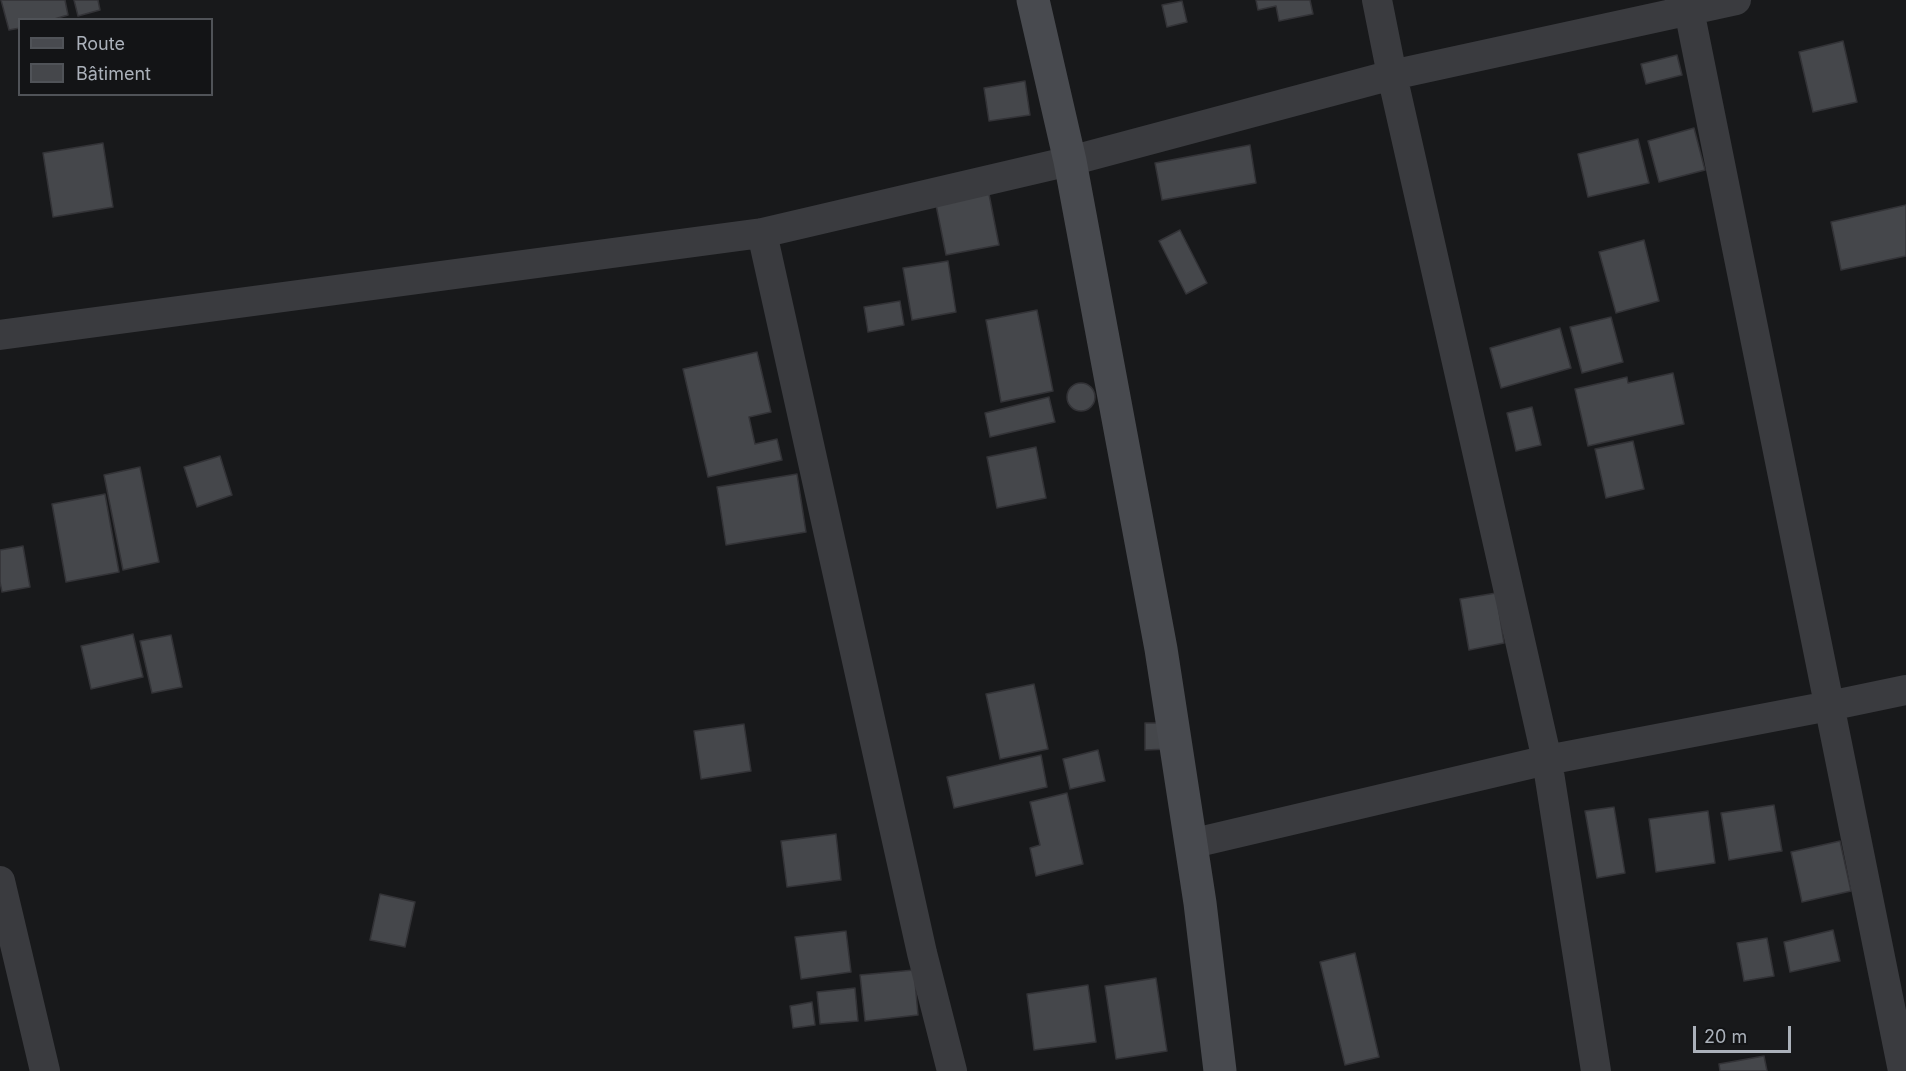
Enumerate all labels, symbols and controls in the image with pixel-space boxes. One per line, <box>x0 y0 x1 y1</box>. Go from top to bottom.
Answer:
legend <box>18 18 213 96</box>
text: Route <box>76 33 125 54</box>
text: Bâtiment <box>76 63 151 84</box>
scale bar <box>1696 1014 1794 1052</box>
text: 20 m <box>1704 1026 1747 1047</box>

